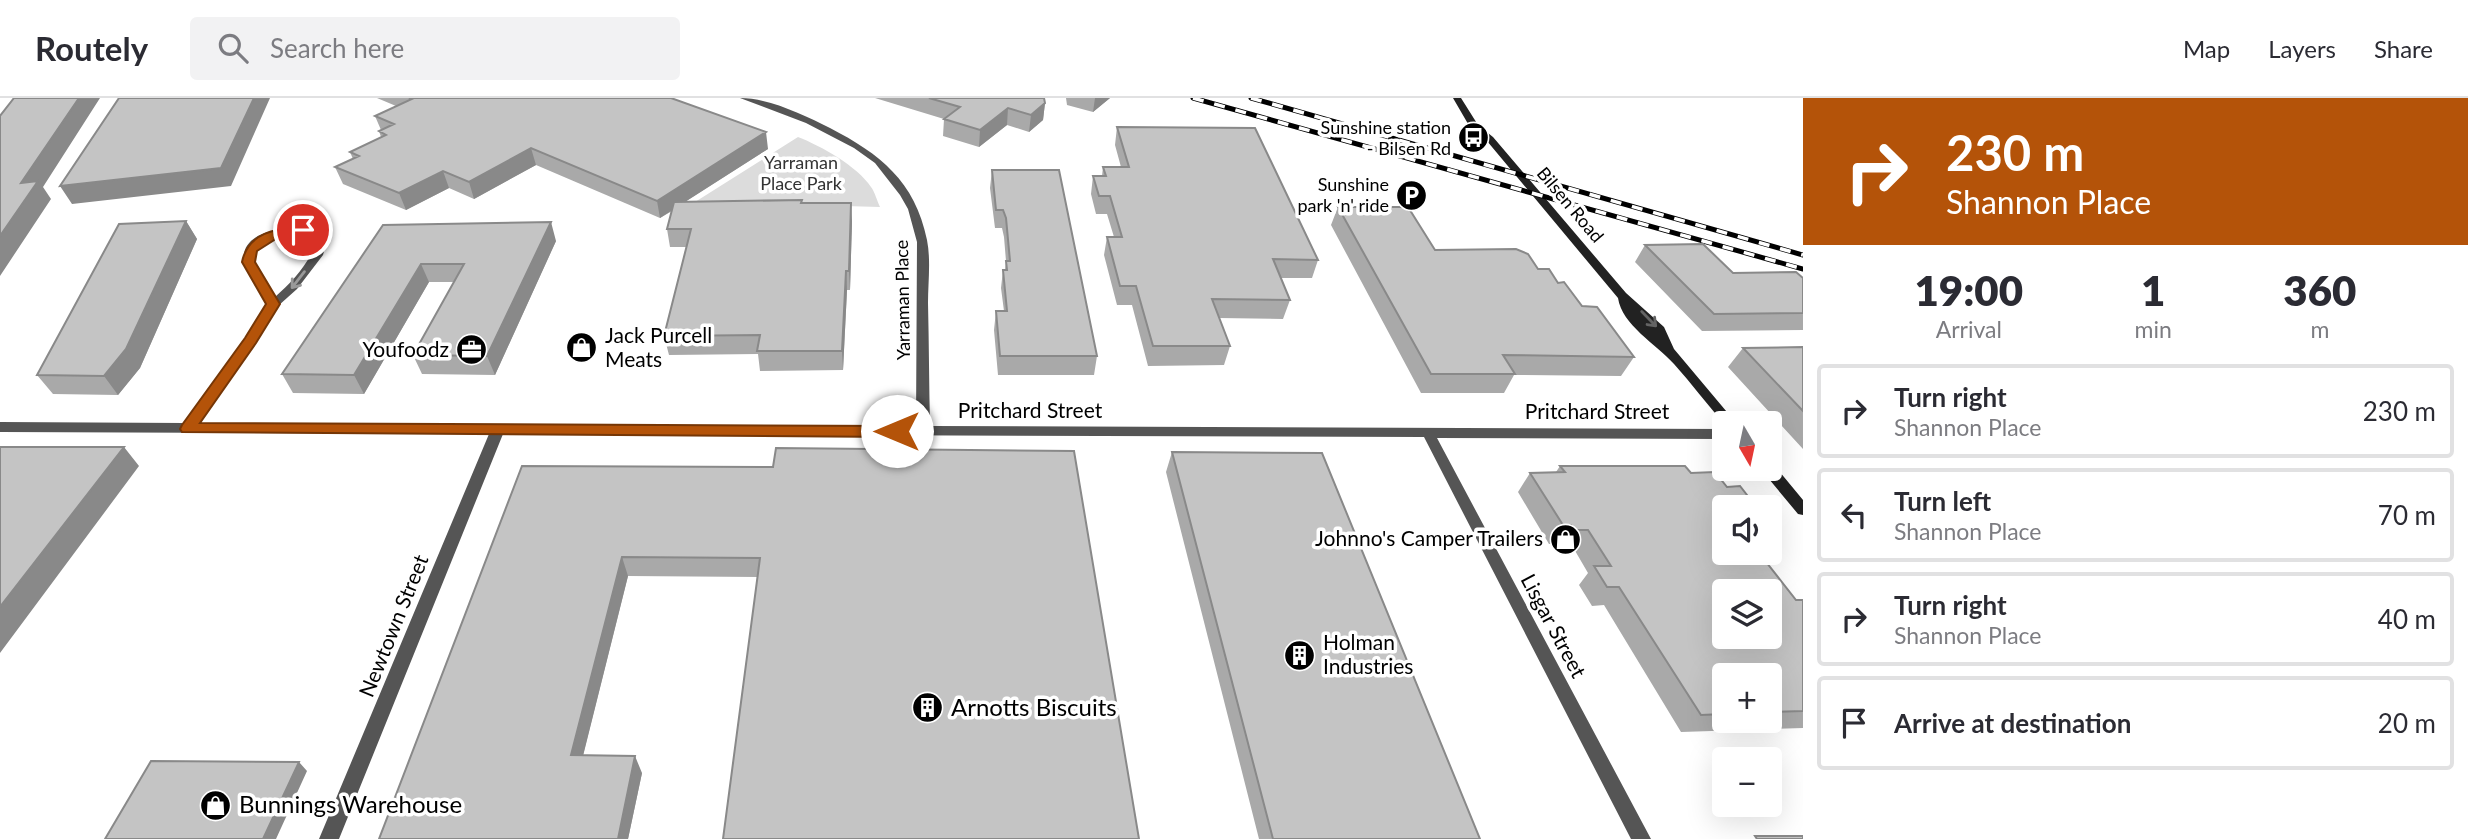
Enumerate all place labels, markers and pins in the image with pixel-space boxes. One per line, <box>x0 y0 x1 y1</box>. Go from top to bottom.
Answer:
place label: Sunshine station - Bilsen Rd <box>1321 116 1451 159</box>
bus stop icon: Sunshine station - Bilsen Rd <box>1457 121 1491 155</box>
place label: Sunshine park 'n' ride <box>1297 173 1389 216</box>
parking icon: Sunshine park 'n' ride <box>1395 178 1429 212</box>
pin <box>273 200 333 260</box>
place label: Jack Purcell Meats <box>605 322 712 371</box>
shop icon: Jack Purcell Meats <box>565 331 599 365</box>
office icon: Youfoodz <box>455 333 489 367</box>
place label: Youfoodz <box>363 336 449 361</box>
shop icon: Johnno's Camper Trailers <box>1549 522 1583 556</box>
place label: Johnno's Camper Trailers <box>1315 525 1543 550</box>
place label: Holman Industries <box>1323 629 1413 678</box>
building icon: Holman Industries <box>1283 638 1317 672</box>
building icon: Arnotts Biscuits <box>911 691 945 725</box>
place label: Arnotts Biscuits <box>951 692 1117 721</box>
shop icon: Bunnings Warehouse <box>199 788 233 822</box>
place label: Bunnings Warehouse <box>239 789 462 818</box>

